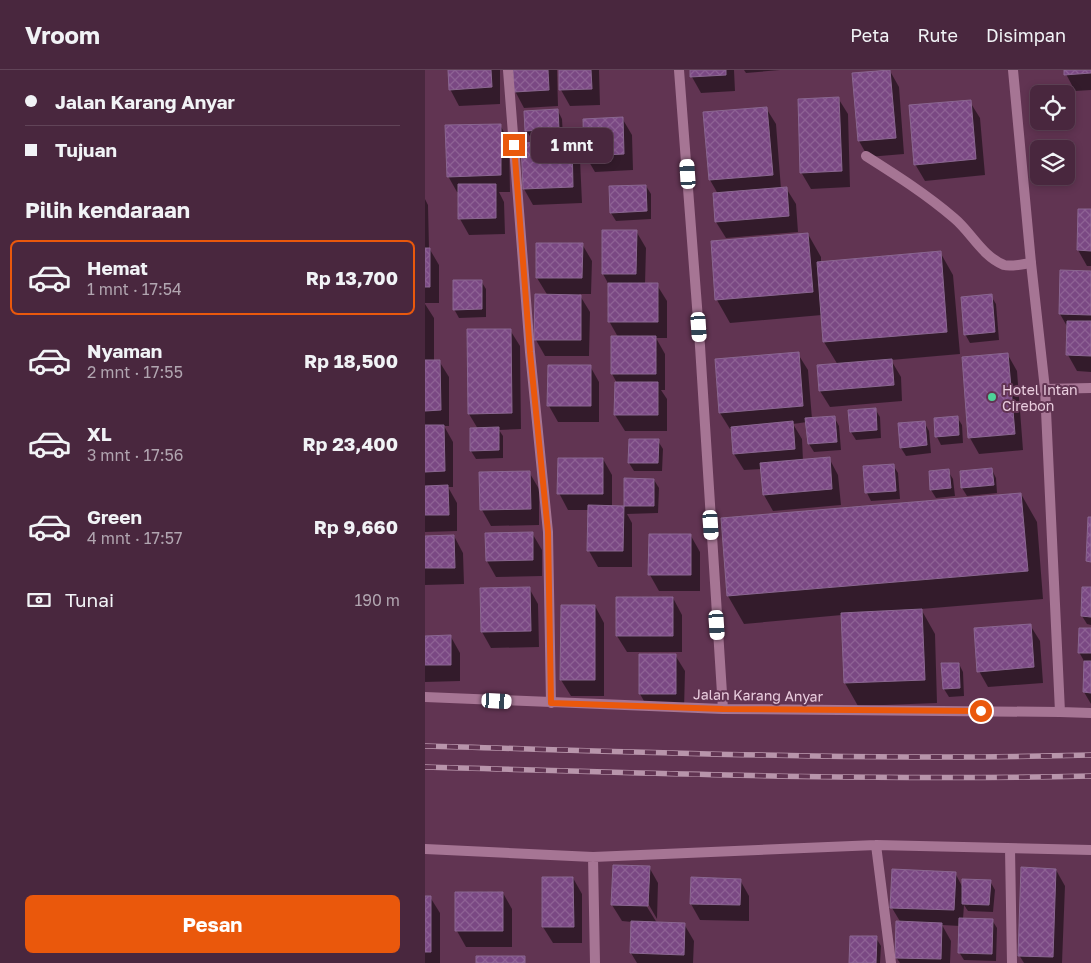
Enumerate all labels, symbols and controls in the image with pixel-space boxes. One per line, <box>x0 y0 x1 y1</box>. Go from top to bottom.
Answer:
text: Vroom <box>25 20 100 49</box>
text: Peta <box>850 24 890 46</box>
text: Rute <box>918 24 958 46</box>
text: Disimpan <box>986 24 1066 46</box>
map controls <box>1030 85 1075 185</box>
button: locate <box>1030 85 1075 130</box>
text: Jalan Karang Anyar <box>55 90 235 113</box>
callout: 1 mnt <box>531 128 614 162</box>
route end <box>503 134 525 156</box>
text: 1 mnt <box>551 135 593 155</box>
text: Tujuan <box>55 138 117 161</box>
button: layers <box>1030 140 1075 185</box>
car <box>679 159 696 189</box>
text: Pilih kendaraan <box>25 196 190 223</box>
icon: car <box>27 255 72 300</box>
text: Hemat <box>87 256 148 279</box>
text: Rp 13,700 <box>306 266 398 289</box>
text: 1 mnt · 17:54 <box>87 279 182 299</box>
car <box>690 312 707 342</box>
icon: car <box>27 338 72 383</box>
text: Nyaman <box>87 339 162 362</box>
text: Rp 18,500 <box>304 349 398 372</box>
text: 2 mnt · 17:55 <box>87 362 183 382</box>
place label: Hotel Intan Cirebon <box>1002 381 1078 414</box>
marker: Hotel Intan Cirebon <box>986 391 998 403</box>
icon: car <box>27 421 72 466</box>
text: XL <box>87 422 112 445</box>
text: Rp 23,400 <box>303 432 398 455</box>
text: 3 mnt · 17:56 <box>87 445 183 465</box>
icon: car <box>27 504 72 549</box>
text: Green <box>87 505 142 528</box>
car <box>702 510 719 540</box>
text: Rp 9,660 <box>314 515 398 538</box>
text: 4 mnt · 17:57 <box>87 528 183 548</box>
icon: cash <box>25 586 53 614</box>
text: Tunai <box>65 588 114 611</box>
text: 190 m <box>354 590 400 610</box>
car <box>708 610 725 640</box>
street label: Jalan Karang Anyar <box>693 685 824 705</box>
car <box>481 693 512 709</box>
route start <box>970 700 992 722</box>
button: Pesan <box>25 895 400 953</box>

